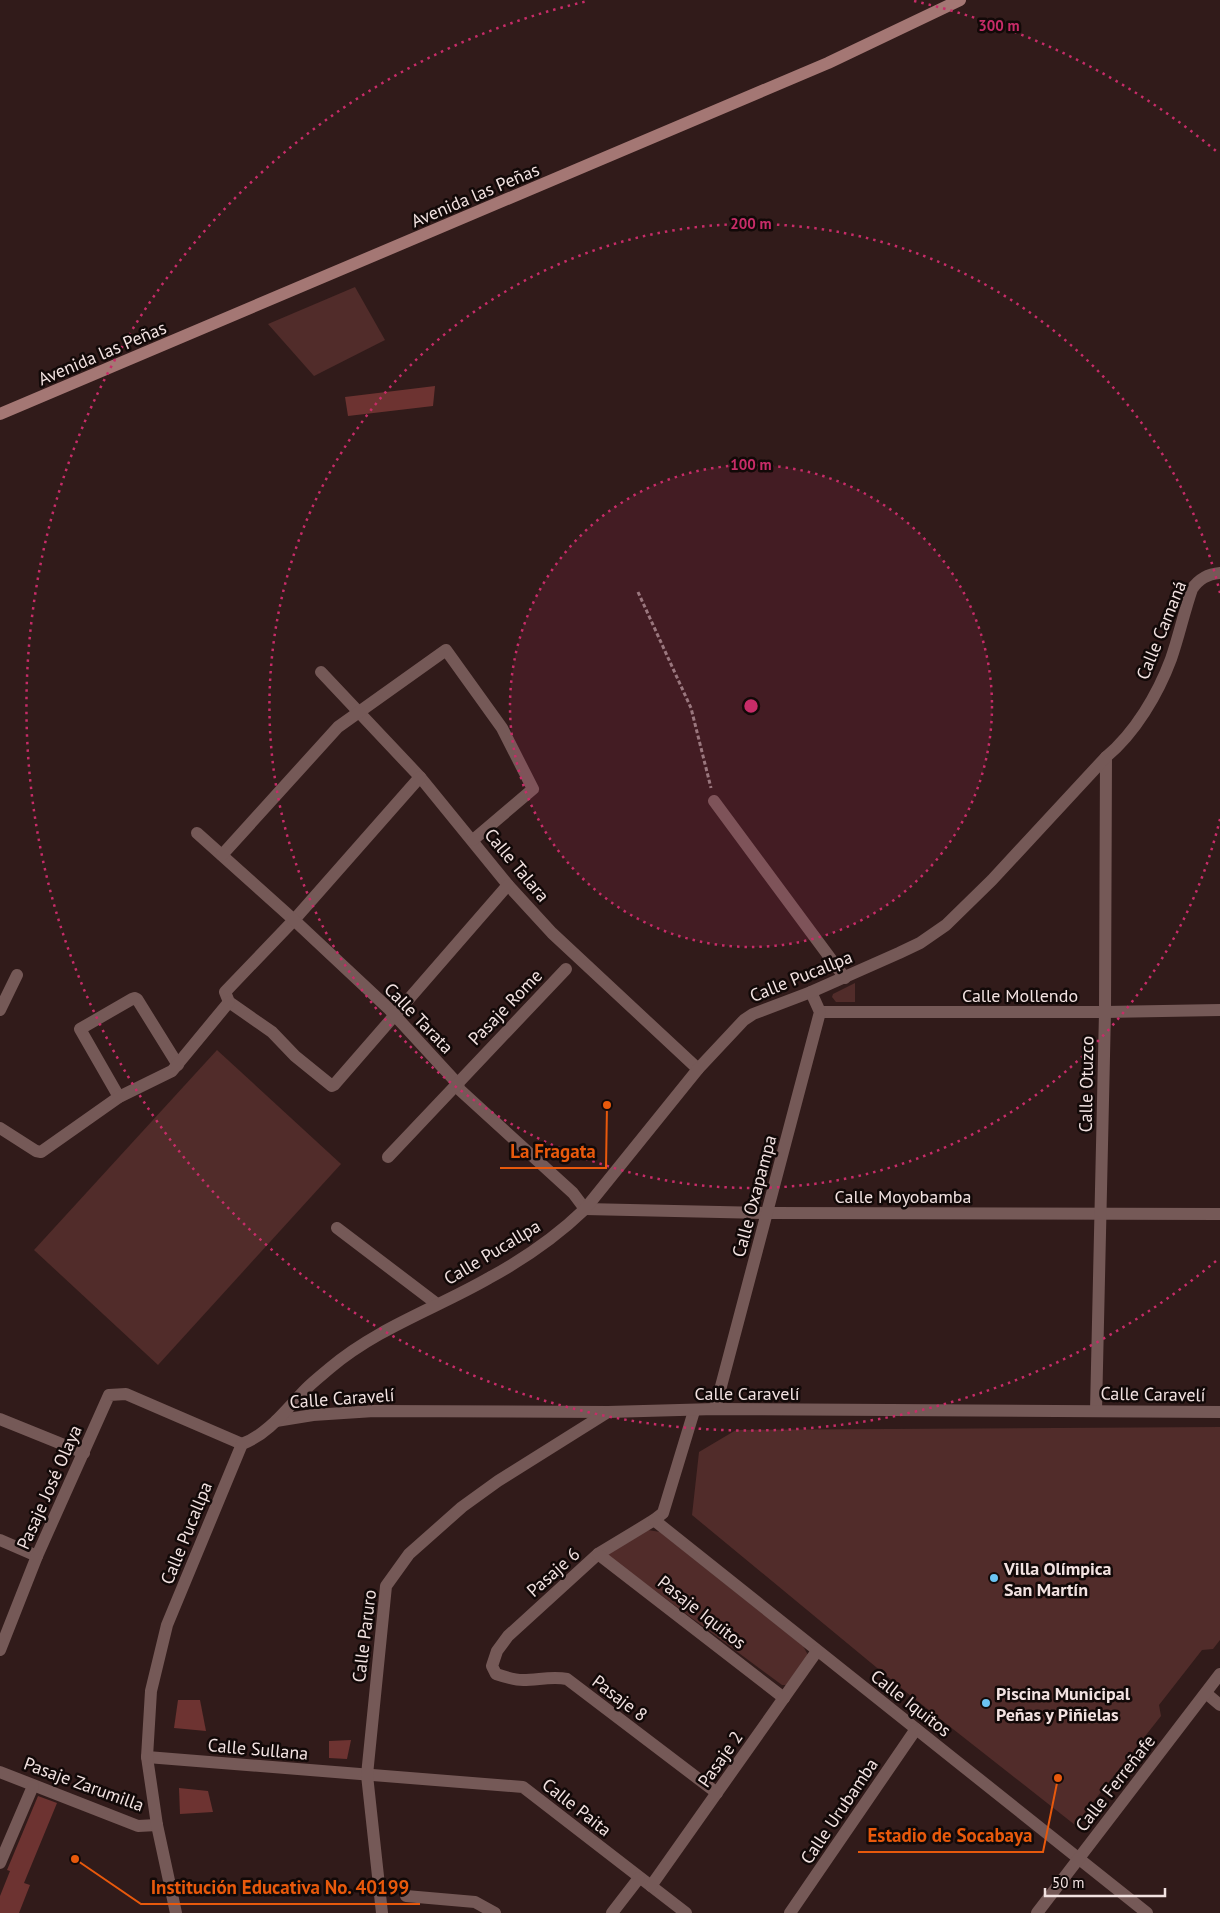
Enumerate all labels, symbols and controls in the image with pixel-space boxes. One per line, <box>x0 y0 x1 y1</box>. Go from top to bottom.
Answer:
text: 300 m <box>978 16 1020 35</box>
street label: Avenida las Peñas <box>407 158 543 232</box>
text: 200 m <box>730 214 772 233</box>
street label: Avenida las Peñas <box>34 316 170 390</box>
text: 100 m <box>730 455 772 474</box>
street label: Calle Camaná <box>1131 577 1191 683</box>
centre of rings <box>742 697 760 715</box>
street label: Calle Talara <box>480 823 554 907</box>
street label: Calle Pucallpa <box>746 945 856 1007</box>
street label: Pasaje Rome <box>463 964 547 1050</box>
street label: Calle Tarata <box>379 978 459 1058</box>
street label: Calle Mollendo <box>962 984 1078 1007</box>
street label: Calle Otuzco <box>1074 1036 1098 1132</box>
street label: Calle Oxapampa <box>727 1133 781 1259</box>
callout: La Fragata <box>500 1134 606 1168</box>
text: La Fragata <box>510 1139 596 1163</box>
street label: Calle Moyobamba <box>835 1185 971 1208</box>
street label: Calle Pucallpa <box>439 1214 545 1290</box>
street label: Calle Caravelí <box>694 1382 800 1405</box>
street label: Calle Caravelí <box>1100 1382 1206 1406</box>
street label: Calle Caravelí <box>289 1383 395 1413</box>
street label: Pasaje José Olaya <box>11 1421 87 1553</box>
street label: Calle Pucallpa <box>155 1478 217 1588</box>
street label: Pasaje 6 <box>522 1542 584 1602</box>
place label: Villa Olímpica San Martín <box>1003 1557 1112 1601</box>
street label: Pasaje Iquitos <box>653 1570 751 1654</box>
marker: Villa Olímpica San Martín <box>988 1572 1000 1584</box>
street label: Calle Paruro <box>347 1588 381 1684</box>
street label: Calle Iquitos <box>866 1664 956 1742</box>
street label: Pasaje 8 <box>588 1670 652 1726</box>
place label: Piscina Municipal Peñas y Piñielas <box>996 1682 1131 1726</box>
marker: Piscina Municipal Peñas y Piñielas <box>980 1697 992 1709</box>
street label: Pasaje 2 <box>692 1726 748 1792</box>
street label: Calle Ferreñafe <box>1070 1730 1160 1836</box>
street label: Calle Sullana <box>207 1733 309 1765</box>
street label: Pasaje Zarumilla <box>21 1752 147 1816</box>
street label: Calle Urubamba <box>795 1754 883 1868</box>
street label: Calle Paita <box>538 1773 616 1841</box>
callout: Estadio de Socabaya <box>858 1818 1043 1852</box>
text: Estadio de Socabaya <box>867 1823 1033 1847</box>
scale bar <box>1045 1866 1165 1898</box>
callout: Institución Educativa No. 40199 <box>141 1870 420 1904</box>
text: 50 m <box>1052 1873 1085 1892</box>
text: Institución Educativa No. 40199 <box>151 1875 409 1899</box>

